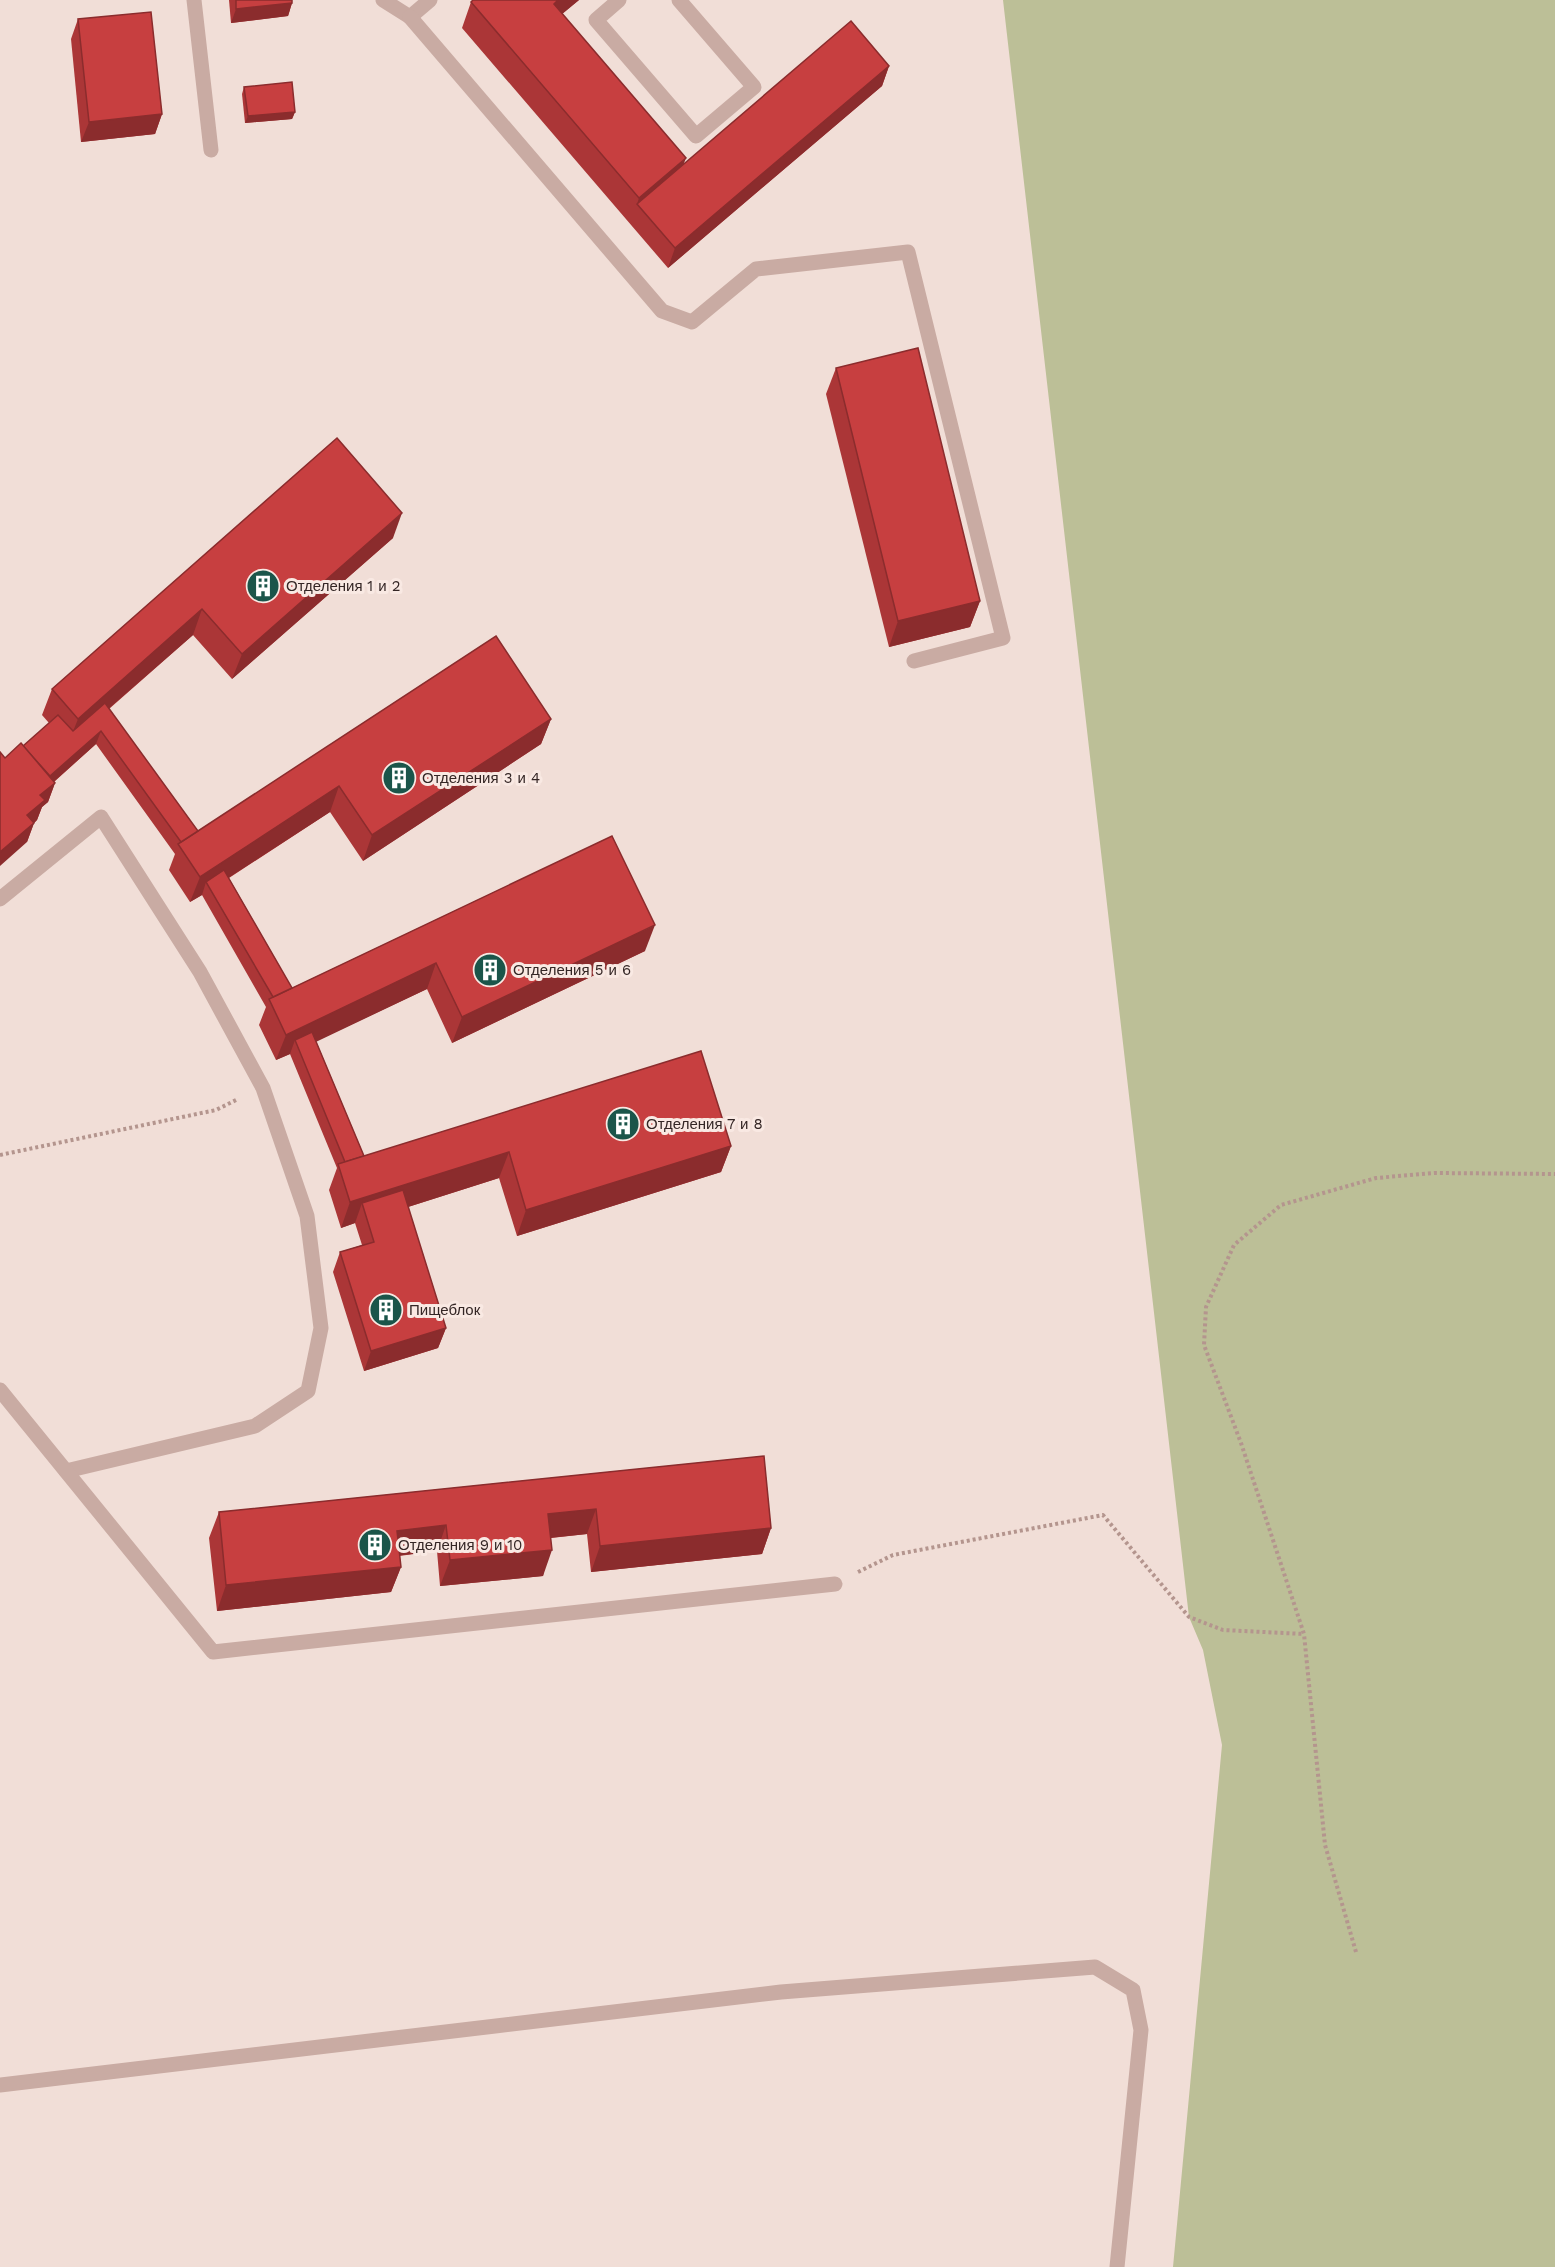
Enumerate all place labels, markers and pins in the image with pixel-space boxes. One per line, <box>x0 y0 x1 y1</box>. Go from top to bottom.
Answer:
building icon: Отделения 1 и 2 <box>245 568 281 604</box>
place label: Отделения 1 и 2 <box>286 577 401 595</box>
building icon: Отделения 3 и 4 <box>381 760 417 796</box>
place label: Отделения 3 и 4 <box>422 769 540 787</box>
building icon: Отделения 5 и 6 <box>472 952 508 988</box>
place label: Отделения 5 и 6 <box>513 961 631 979</box>
building icon: Отделения 7 и 8 <box>605 1106 641 1142</box>
place label: Отделения 7 и 8 <box>646 1115 763 1133</box>
building icon: Пищеблок <box>368 1292 404 1328</box>
place label: Пищеблок <box>409 1301 481 1319</box>
building icon: Отделения 9 и 10 <box>357 1527 393 1563</box>
place label: Отделения 9 и 10 <box>398 1536 522 1554</box>

